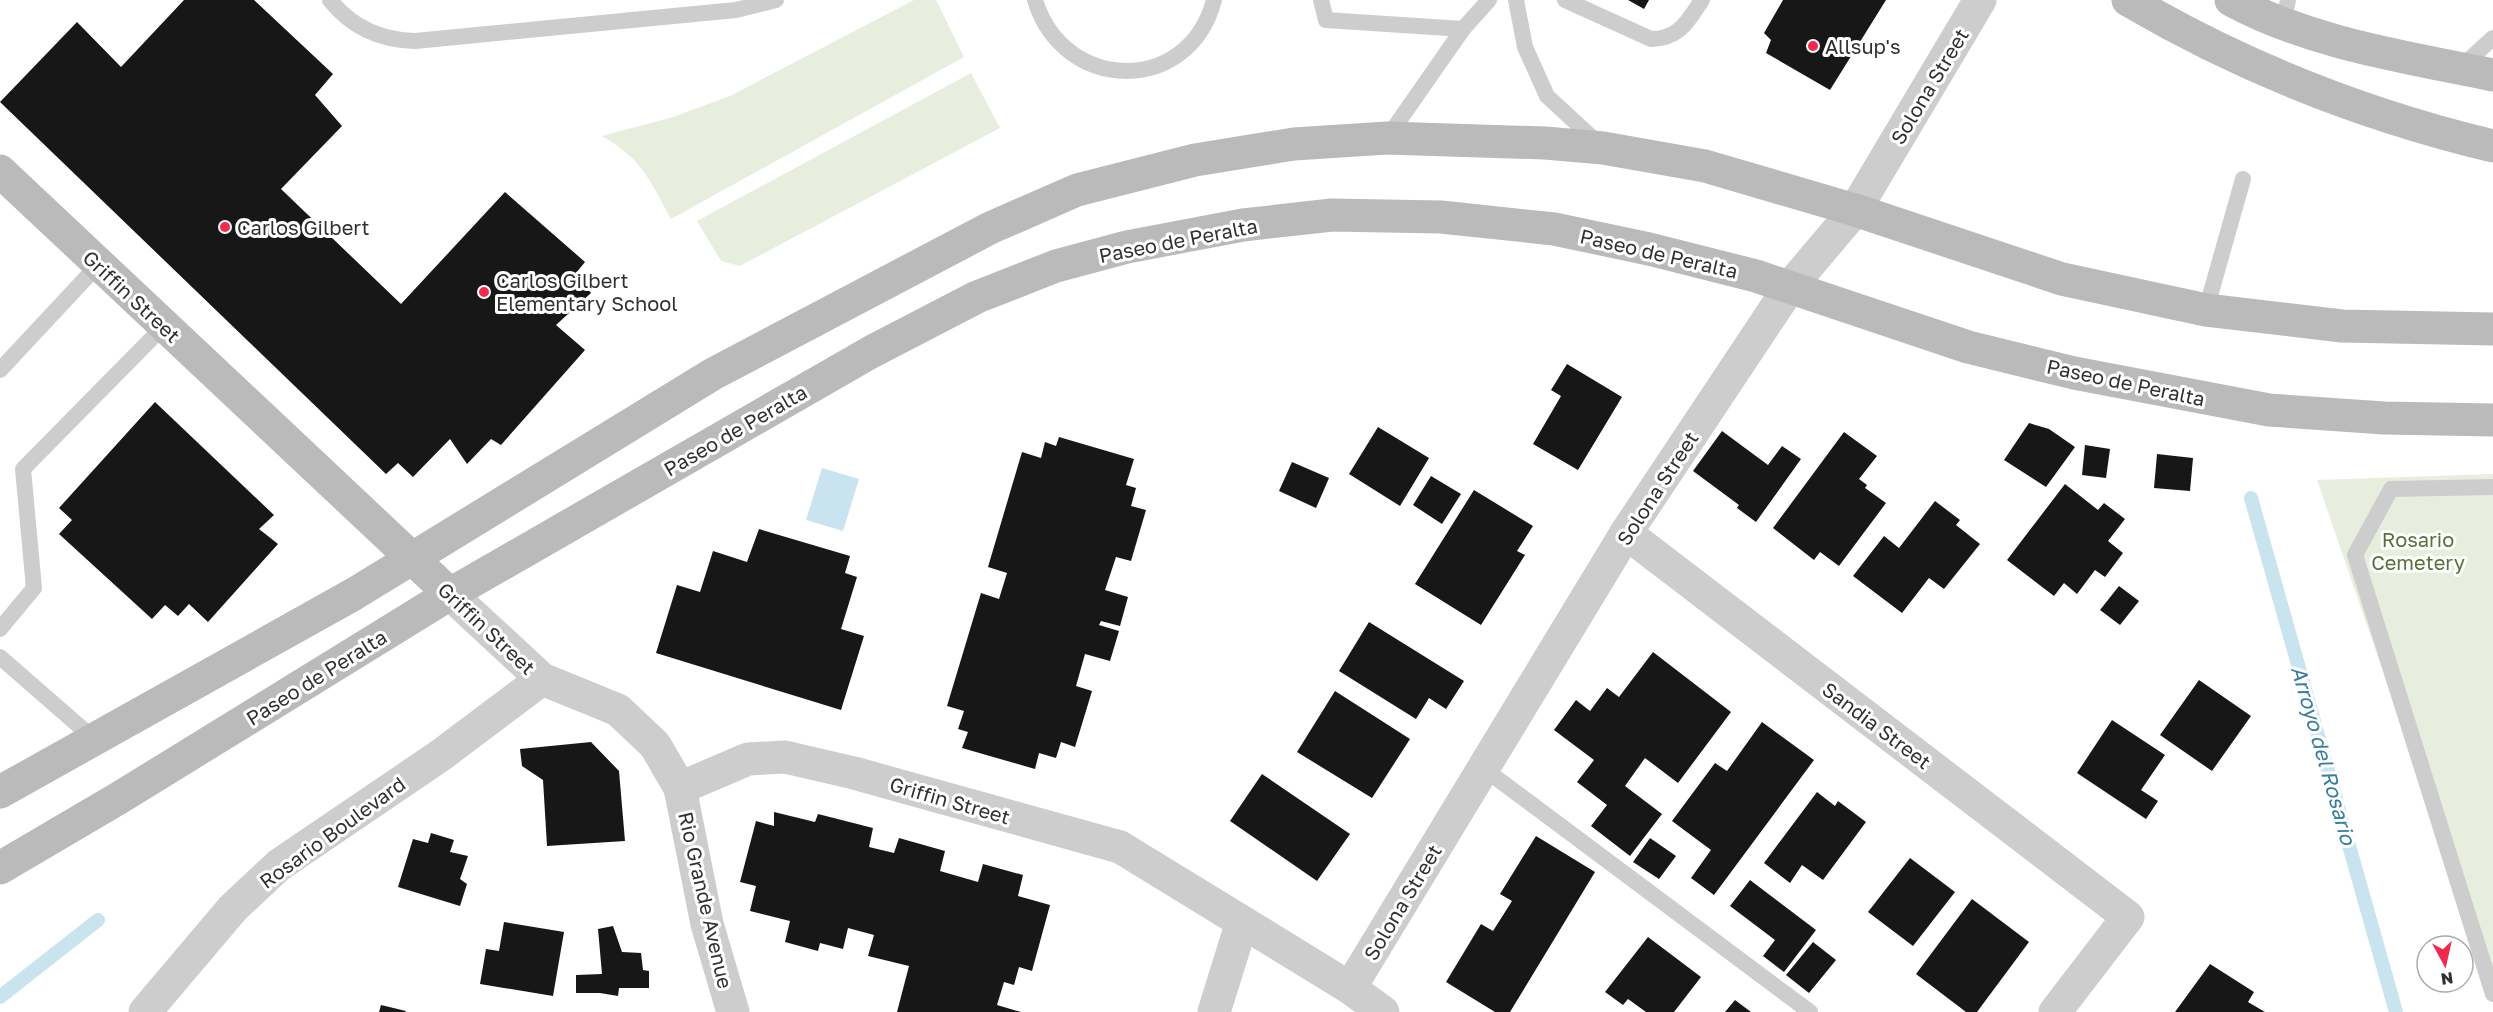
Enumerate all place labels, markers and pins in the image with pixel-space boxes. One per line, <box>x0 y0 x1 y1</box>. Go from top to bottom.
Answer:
place label: Allsup's <box>1825 34 1901 58</box>
marker: Allsup's <box>1806 39 1820 53</box>
place label: Carlos Gilbert <box>237 215 369 239</box>
marker: Carlos Gilbert <box>218 220 232 234</box>
place label: Carlos Gilbert Elementary School <box>496 268 678 315</box>
marker: Carlos Gilbert Elementary School <box>477 285 491 299</box>

